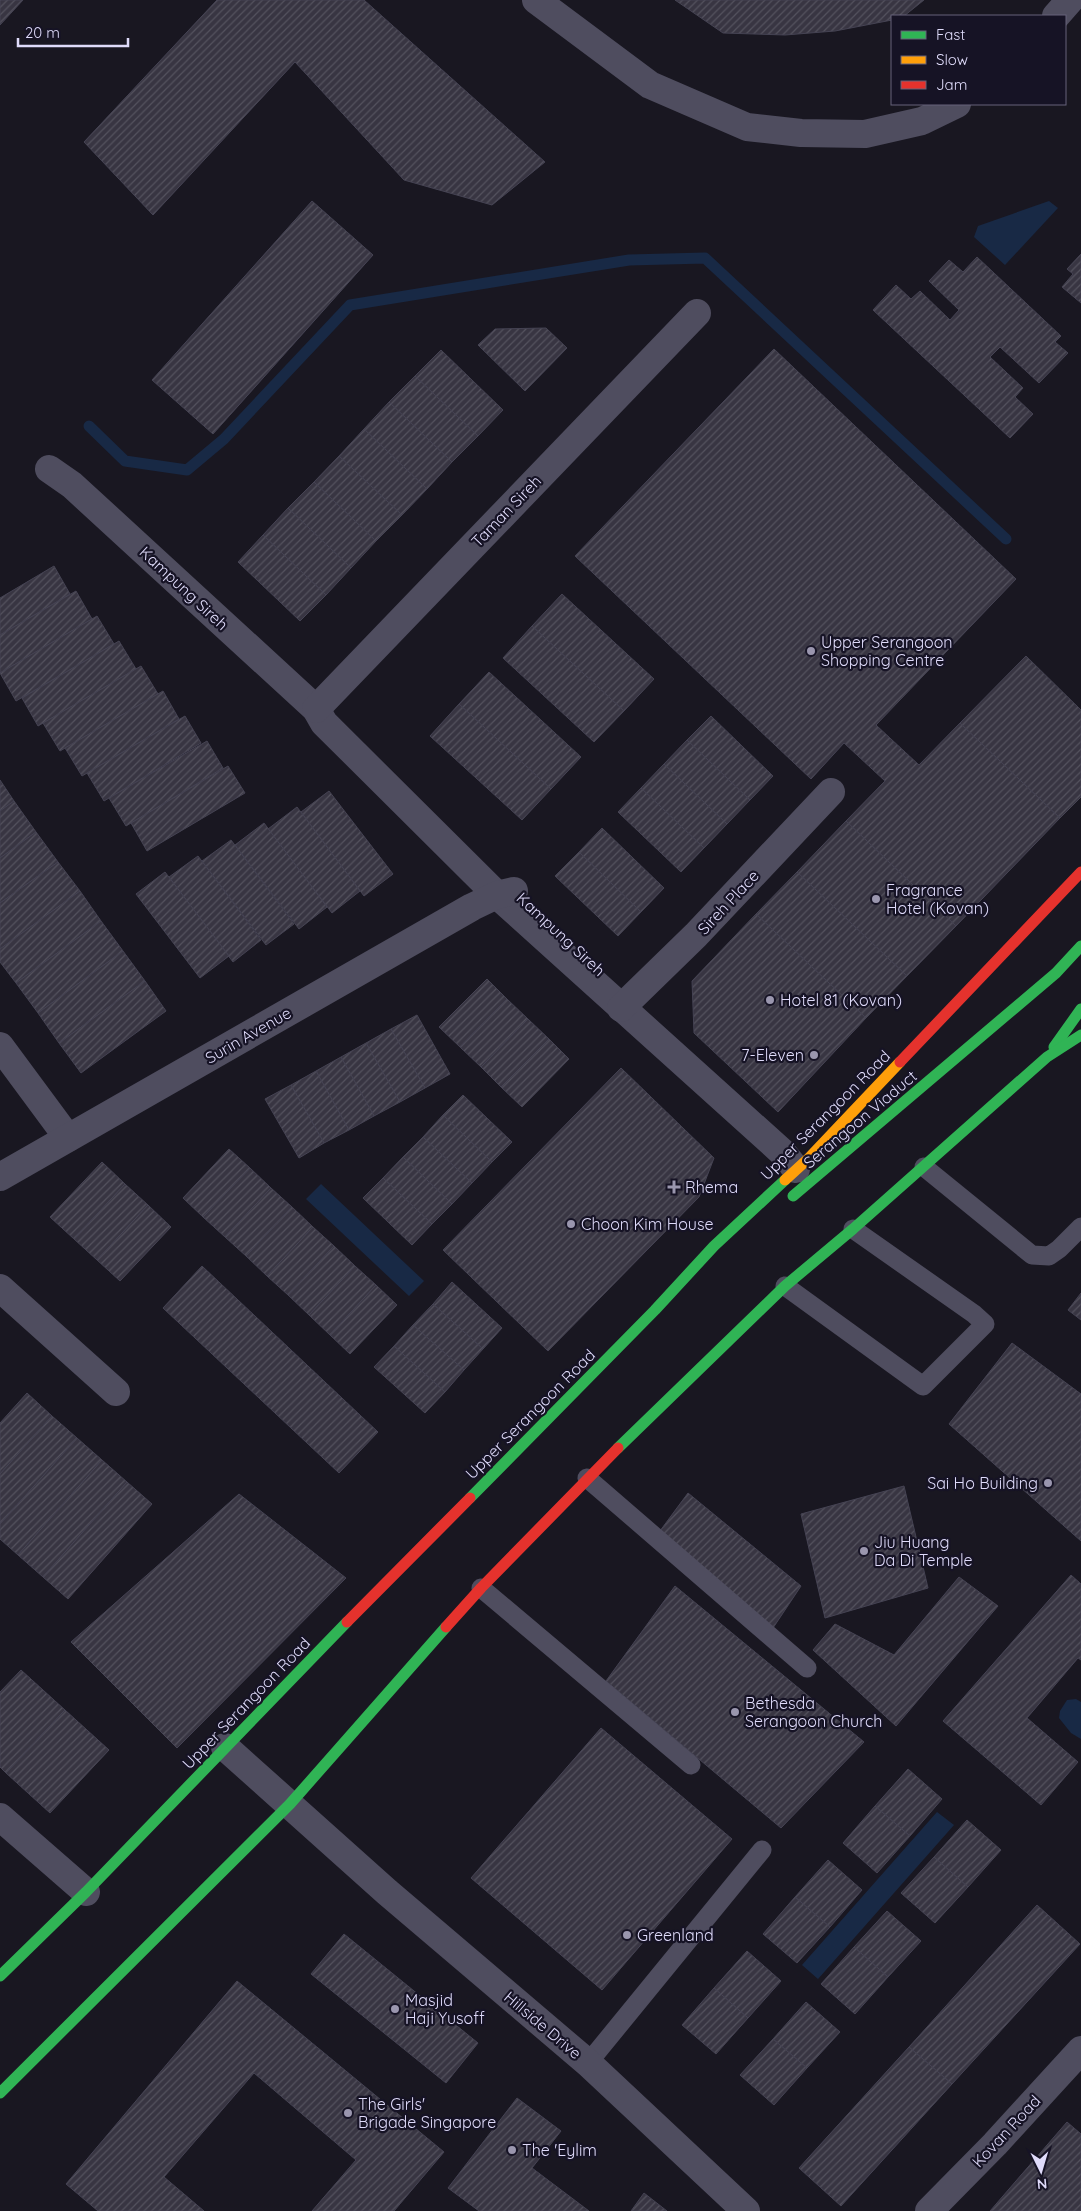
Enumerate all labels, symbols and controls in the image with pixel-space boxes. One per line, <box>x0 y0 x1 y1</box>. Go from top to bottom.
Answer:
scale bar <box>18 15 128 47</box>
legend <box>891 15 1066 105</box>
text: 20 m <box>25 23 60 42</box>
text: Fast <box>936 25 965 44</box>
text: Slow <box>936 50 968 69</box>
text: Jam <box>936 75 967 94</box>
street label: Taman Sireh <box>467 471 545 551</box>
street label: Kampung Sireh <box>136 542 232 634</box>
place label: Upper Serangoon Shopping Centre <box>821 632 953 670</box>
marker: Upper Serangoon Shopping Centre <box>805 645 817 657</box>
street label: Sireh Place <box>693 866 763 938</box>
place label: Fragrance Hotel (Kovan) <box>886 880 989 918</box>
street label: Kampung Sireh <box>513 888 609 980</box>
marker: Fragrance Hotel (Kovan) <box>870 893 882 905</box>
place label: Hotel 81 (Kovan) <box>780 990 902 1010</box>
marker: Hotel 81 (Kovan) <box>764 994 776 1006</box>
street label: Surin Avenue <box>201 1002 295 1068</box>
place label: 7-Eleven <box>741 1045 804 1065</box>
street label: Upper Serangoon Road <box>756 1046 894 1184</box>
marker: 7-Eleven <box>808 1049 820 1061</box>
street label: Serangoon Viaduct <box>799 1066 921 1172</box>
place label: Rhema <box>685 1177 738 1197</box>
marker: Rhema <box>667 1180 681 1194</box>
place label: Choon Kim House <box>581 1214 714 1234</box>
marker: Choon Kim House <box>565 1218 577 1230</box>
street label: Upper Serangoon Road <box>461 1345 599 1483</box>
place label: Sai Ho Building <box>927 1473 1038 1493</box>
marker: Sai Ho Building <box>1042 1477 1054 1489</box>
place label: Jiu Huang Da Di Temple <box>874 1532 973 1570</box>
marker: Jiu Huang Da Di Temple <box>858 1545 870 1557</box>
street label: Upper Serangoon Road <box>178 1633 314 1773</box>
place label: Bethesda Serangoon Church <box>745 1693 882 1731</box>
marker: Bethesda Serangoon Church <box>729 1706 741 1718</box>
place label: Greenland <box>637 1925 714 1945</box>
marker: Greenland <box>621 1929 633 1941</box>
street label: Hillside Drive <box>500 1987 586 2063</box>
place label: Masjid Haji Yusoff <box>405 1990 485 2028</box>
marker: Masjid Haji Yusoff <box>389 2003 401 2015</box>
street label: Kovan Road <box>967 2091 1045 2171</box>
place label: The Girls' Brigade Singapore <box>358 2094 496 2132</box>
marker: The Girls' Brigade Singapore <box>342 2107 354 2119</box>
place label: The 'Eylim <box>522 2140 597 2160</box>
marker: The 'Eylim <box>506 2144 518 2156</box>
north arrow <box>1016 2146 1066 2196</box>
text: N <box>1036 2175 1048 2193</box>

